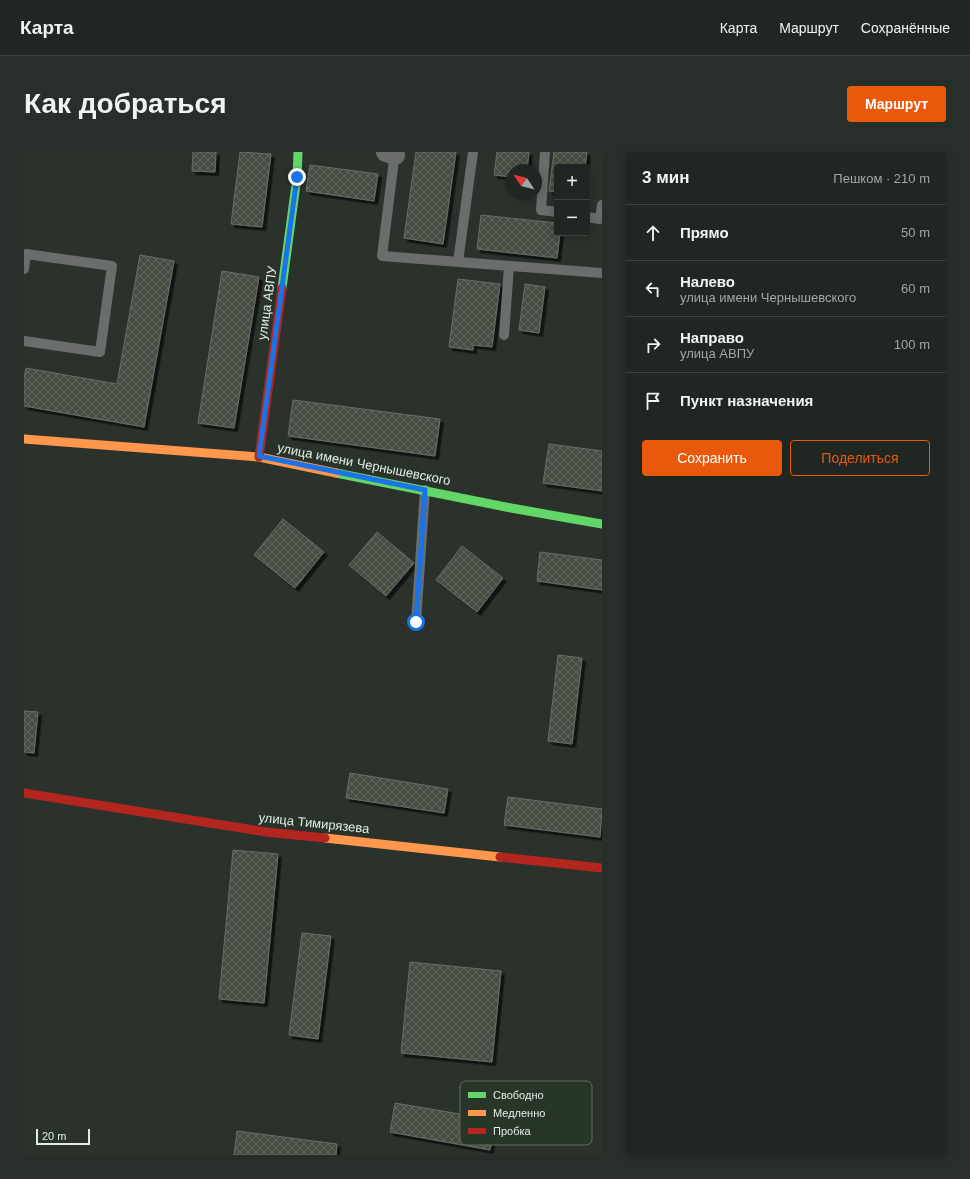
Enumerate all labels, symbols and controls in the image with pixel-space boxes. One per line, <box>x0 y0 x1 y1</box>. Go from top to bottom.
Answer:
text: Карта <box>20 17 74 38</box>
text: Карта <box>720 20 757 36</box>
text: Маршрут <box>779 20 839 36</box>
text: Сохранённые <box>861 20 950 36</box>
button: Маршрут <box>847 86 946 122</box>
text: Как добраться <box>24 88 226 119</box>
north arrow <box>506 164 542 200</box>
map controls <box>554 164 590 236</box>
button: + <box>554 164 590 200</box>
route end <box>288 168 306 186</box>
text: 3 мин <box>642 168 689 187</box>
text: Пешком · 210 m <box>833 171 930 186</box>
button: − <box>554 200 590 236</box>
icon: ahead <box>642 222 664 244</box>
text: Прямо <box>680 224 729 241</box>
text: 50 m <box>901 225 930 240</box>
street label: улица АВПУ <box>254 264 280 341</box>
text: Налево <box>680 273 735 290</box>
icon: left <box>642 278 664 300</box>
text: 60 m <box>901 281 930 296</box>
text: улица имени Чернышевского <box>680 290 856 305</box>
text: Направо <box>680 329 744 346</box>
icon: right <box>642 334 664 356</box>
text: 100 m <box>894 337 930 352</box>
text: улица АВПУ <box>680 346 754 361</box>
icon: arrive <box>642 390 664 412</box>
text: Пункт назначения <box>680 392 813 409</box>
street label: улица имени Чернышевского <box>276 440 452 488</box>
button: Сохранить <box>642 440 782 476</box>
button: Поделиться <box>790 440 930 476</box>
route start <box>407 613 425 631</box>
street label: улица Тимирязева <box>258 810 371 836</box>
legend <box>460 1081 592 1145</box>
text: Свободно <box>493 1089 544 1101</box>
text: Медленно <box>493 1107 545 1119</box>
text: Пробка <box>493 1125 531 1137</box>
scale bar <box>36 1127 90 1146</box>
text: 20 m <box>42 1130 66 1142</box>

